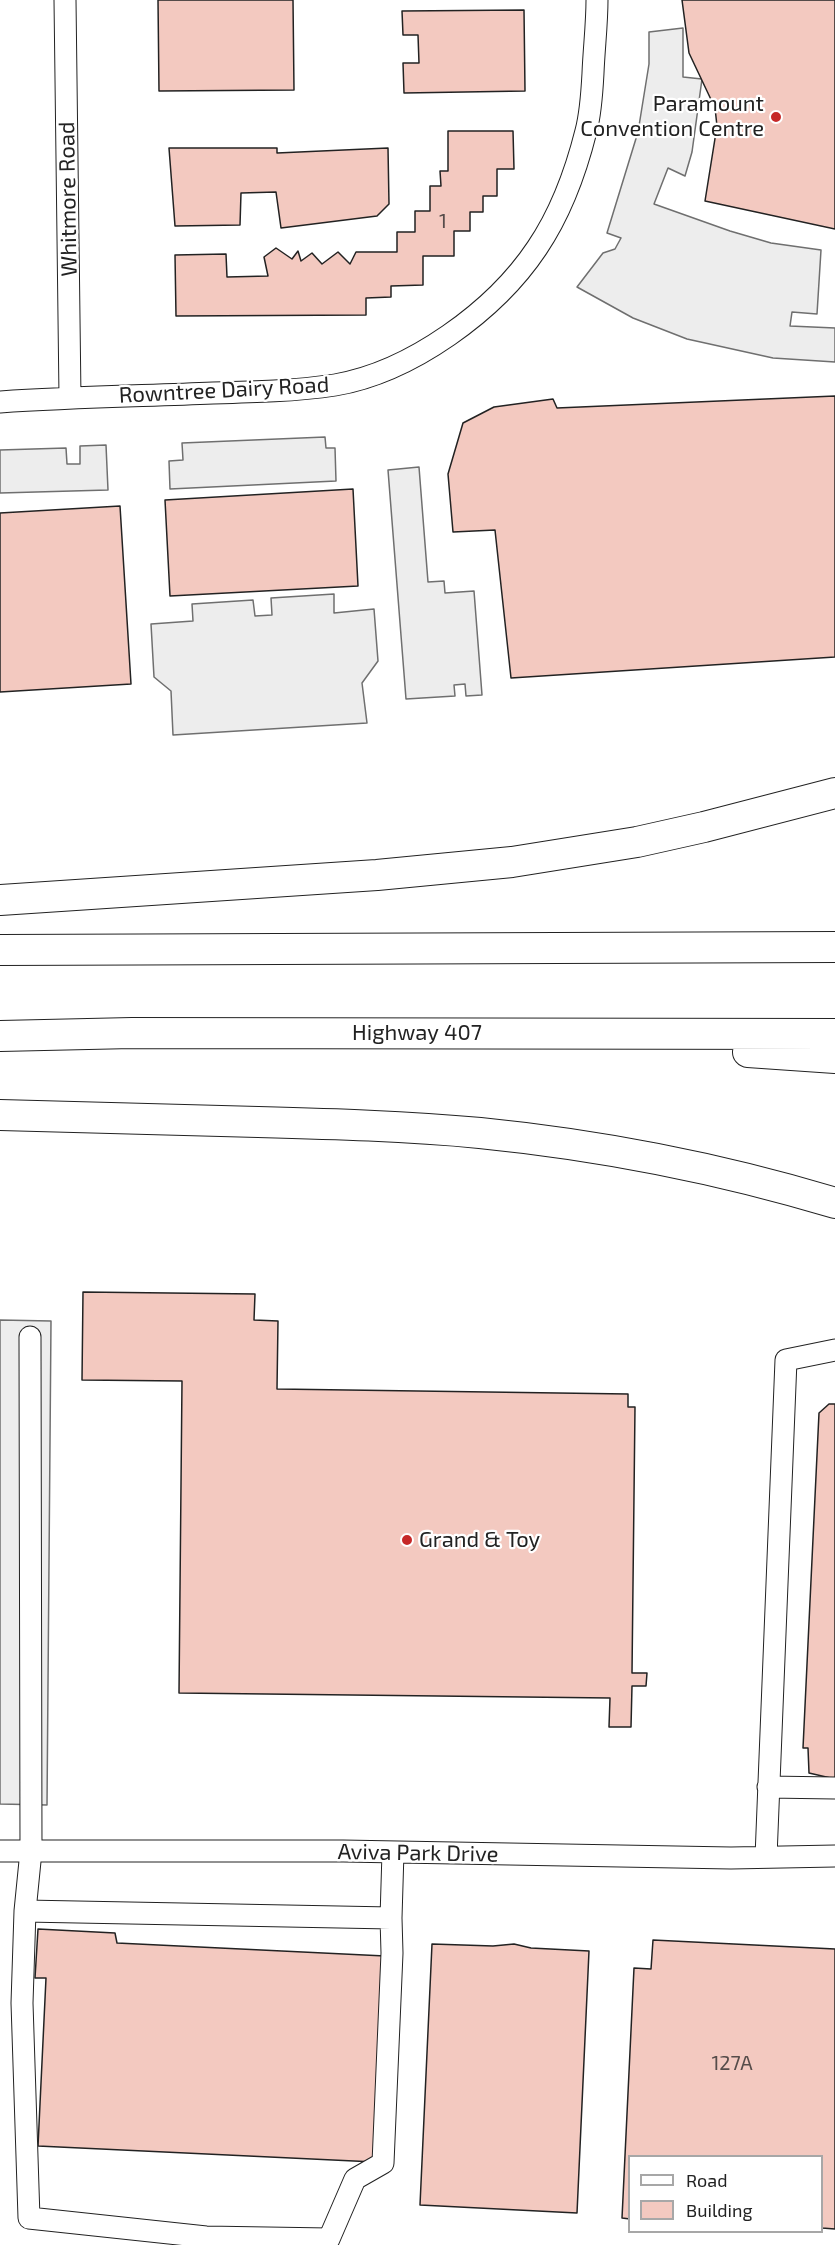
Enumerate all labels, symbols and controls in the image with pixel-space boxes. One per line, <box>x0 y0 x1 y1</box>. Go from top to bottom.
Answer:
place label: Paramount Convention Centre <box>580 91 764 142</box>
marker: Paramount Convention Centre <box>769 110 783 124</box>
street label: Whitmore Road <box>53 121 83 277</box>
house number: 1 <box>439 209 447 233</box>
street label: Rowntree Dairy Road <box>118 371 330 409</box>
street label: Highway 407 <box>352 1020 482 1046</box>
place label: Grand & Toy <box>419 1527 540 1553</box>
marker: Grand & Toy <box>400 1533 414 1547</box>
street label: Aviva Park Drive <box>337 1838 499 1868</box>
house number: 127A <box>711 2051 753 2075</box>
legend <box>628 2155 823 2233</box>
text: Road <box>686 2169 727 2191</box>
text: Building <box>686 2199 753 2221</box>

